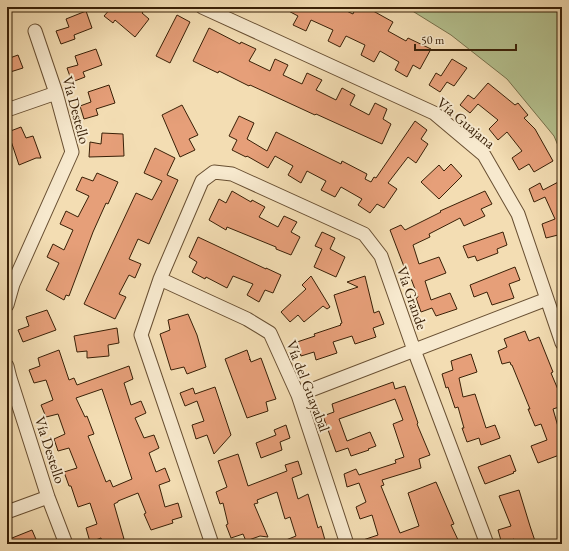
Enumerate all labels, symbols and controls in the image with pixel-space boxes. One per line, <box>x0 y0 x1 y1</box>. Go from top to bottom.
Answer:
scale bar <box>415 26 516 52</box>
text: 50 m <box>421 32 445 48</box>
street label: Vía Destello <box>58 74 95 146</box>
street label: Vía Guajana <box>433 93 499 153</box>
street label: Vía Grande <box>393 264 432 332</box>
street label: Vía del Guayabal <box>282 337 335 435</box>
street label: Vía Destello <box>31 414 70 486</box>

